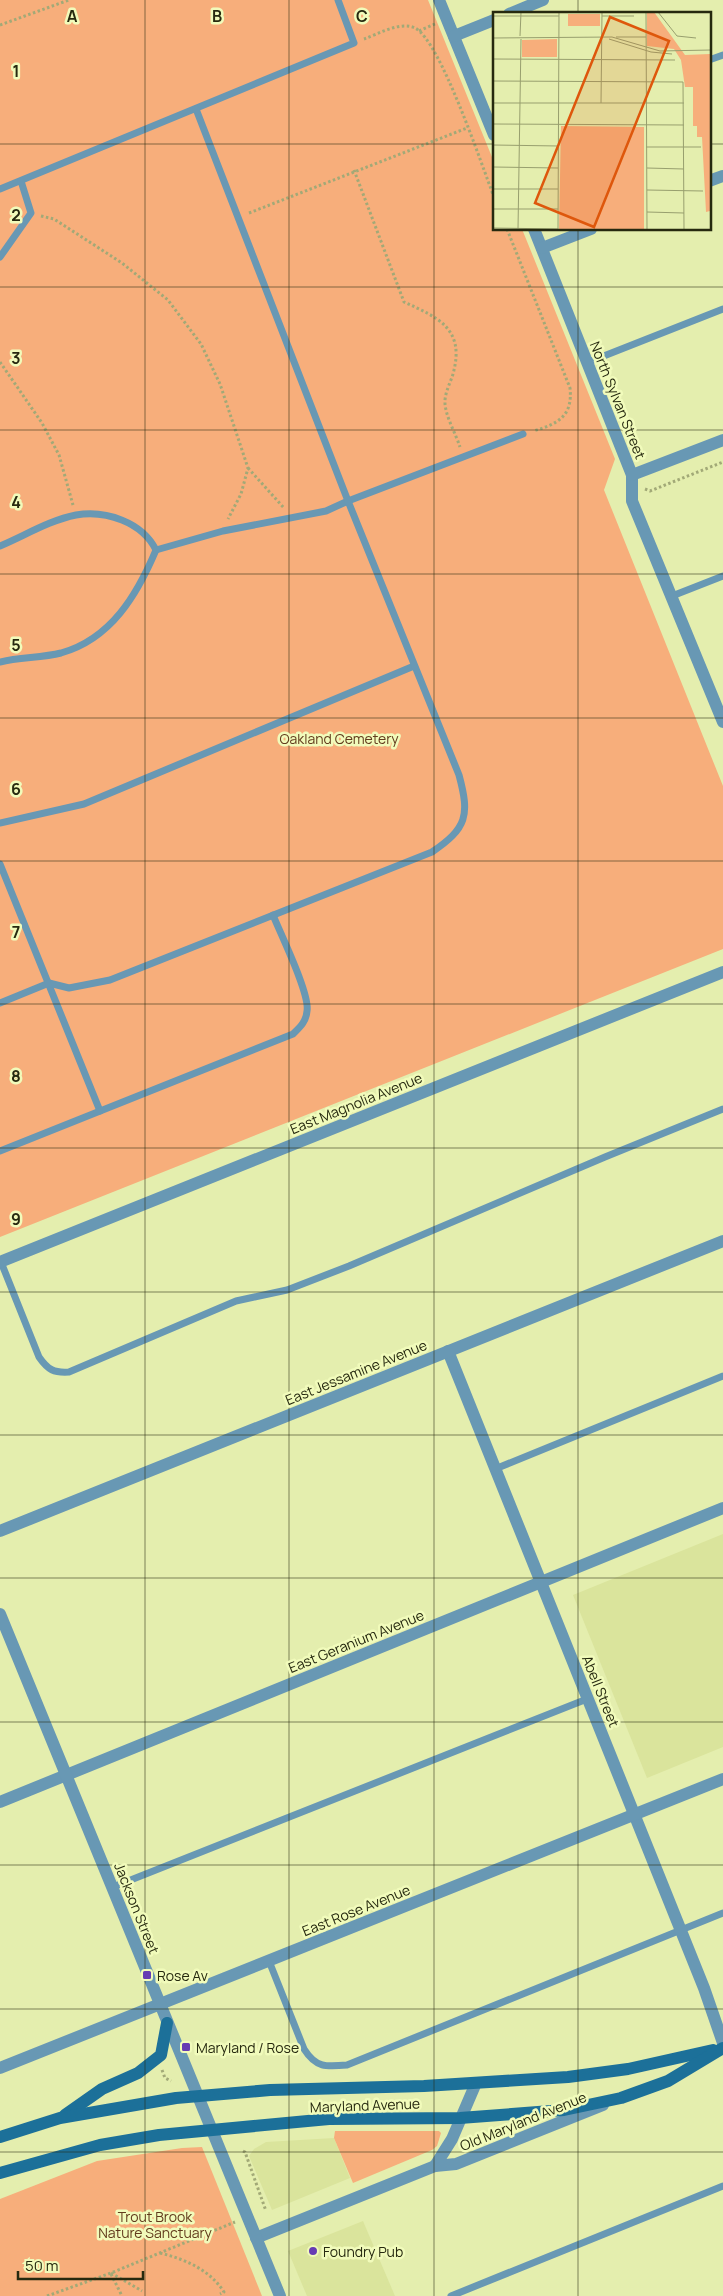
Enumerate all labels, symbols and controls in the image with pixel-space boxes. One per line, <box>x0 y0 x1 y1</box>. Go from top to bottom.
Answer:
text: A <box>67 5 78 27</box>
text: B <box>212 5 222 27</box>
text: C <box>356 5 368 27</box>
inset map <box>493 12 710 230</box>
text: 1 <box>12 60 20 82</box>
text: 2 <box>11 204 21 226</box>
street label: North Sylvan Street <box>586 338 650 462</box>
text: 3 <box>11 347 21 369</box>
text: 4 <box>11 491 21 513</box>
text: 5 <box>11 634 21 656</box>
park label: Oakland Cemetery <box>279 729 399 748</box>
text: 6 <box>11 778 21 800</box>
text: 7 <box>12 921 20 943</box>
text: 8 <box>11 1065 21 1087</box>
street label: East Magnolia Avenue <box>287 1068 425 1138</box>
text: 9 <box>11 1208 21 1230</box>
street label: East Jessamine Avenue <box>282 1335 430 1409</box>
street label: East Geranium Avenue <box>285 1605 427 1677</box>
street label: Abell Street <box>578 1652 624 1730</box>
street label: Jackson Street <box>110 1860 164 1957</box>
street label: East Rose Avenue <box>299 1880 413 1940</box>
place label: Rose Av <box>157 1966 208 1985</box>
marker: Rose Av <box>141 1969 153 1981</box>
place label: Maryland / Rose <box>196 2038 299 2057</box>
marker: Maryland / Rose <box>180 2041 192 2053</box>
street label: Old Maryland Avenue <box>457 2087 589 2155</box>
street label: Maryland Avenue <box>310 2094 420 2116</box>
park label: Trout Brook Nature Sanctuary <box>98 2207 212 2242</box>
place label: Foundry Pub <box>323 2242 403 2261</box>
marker: Foundry Pub <box>307 2245 319 2257</box>
scale bar <box>18 2248 142 2280</box>
text: 50 m <box>25 2255 59 2276</box>

